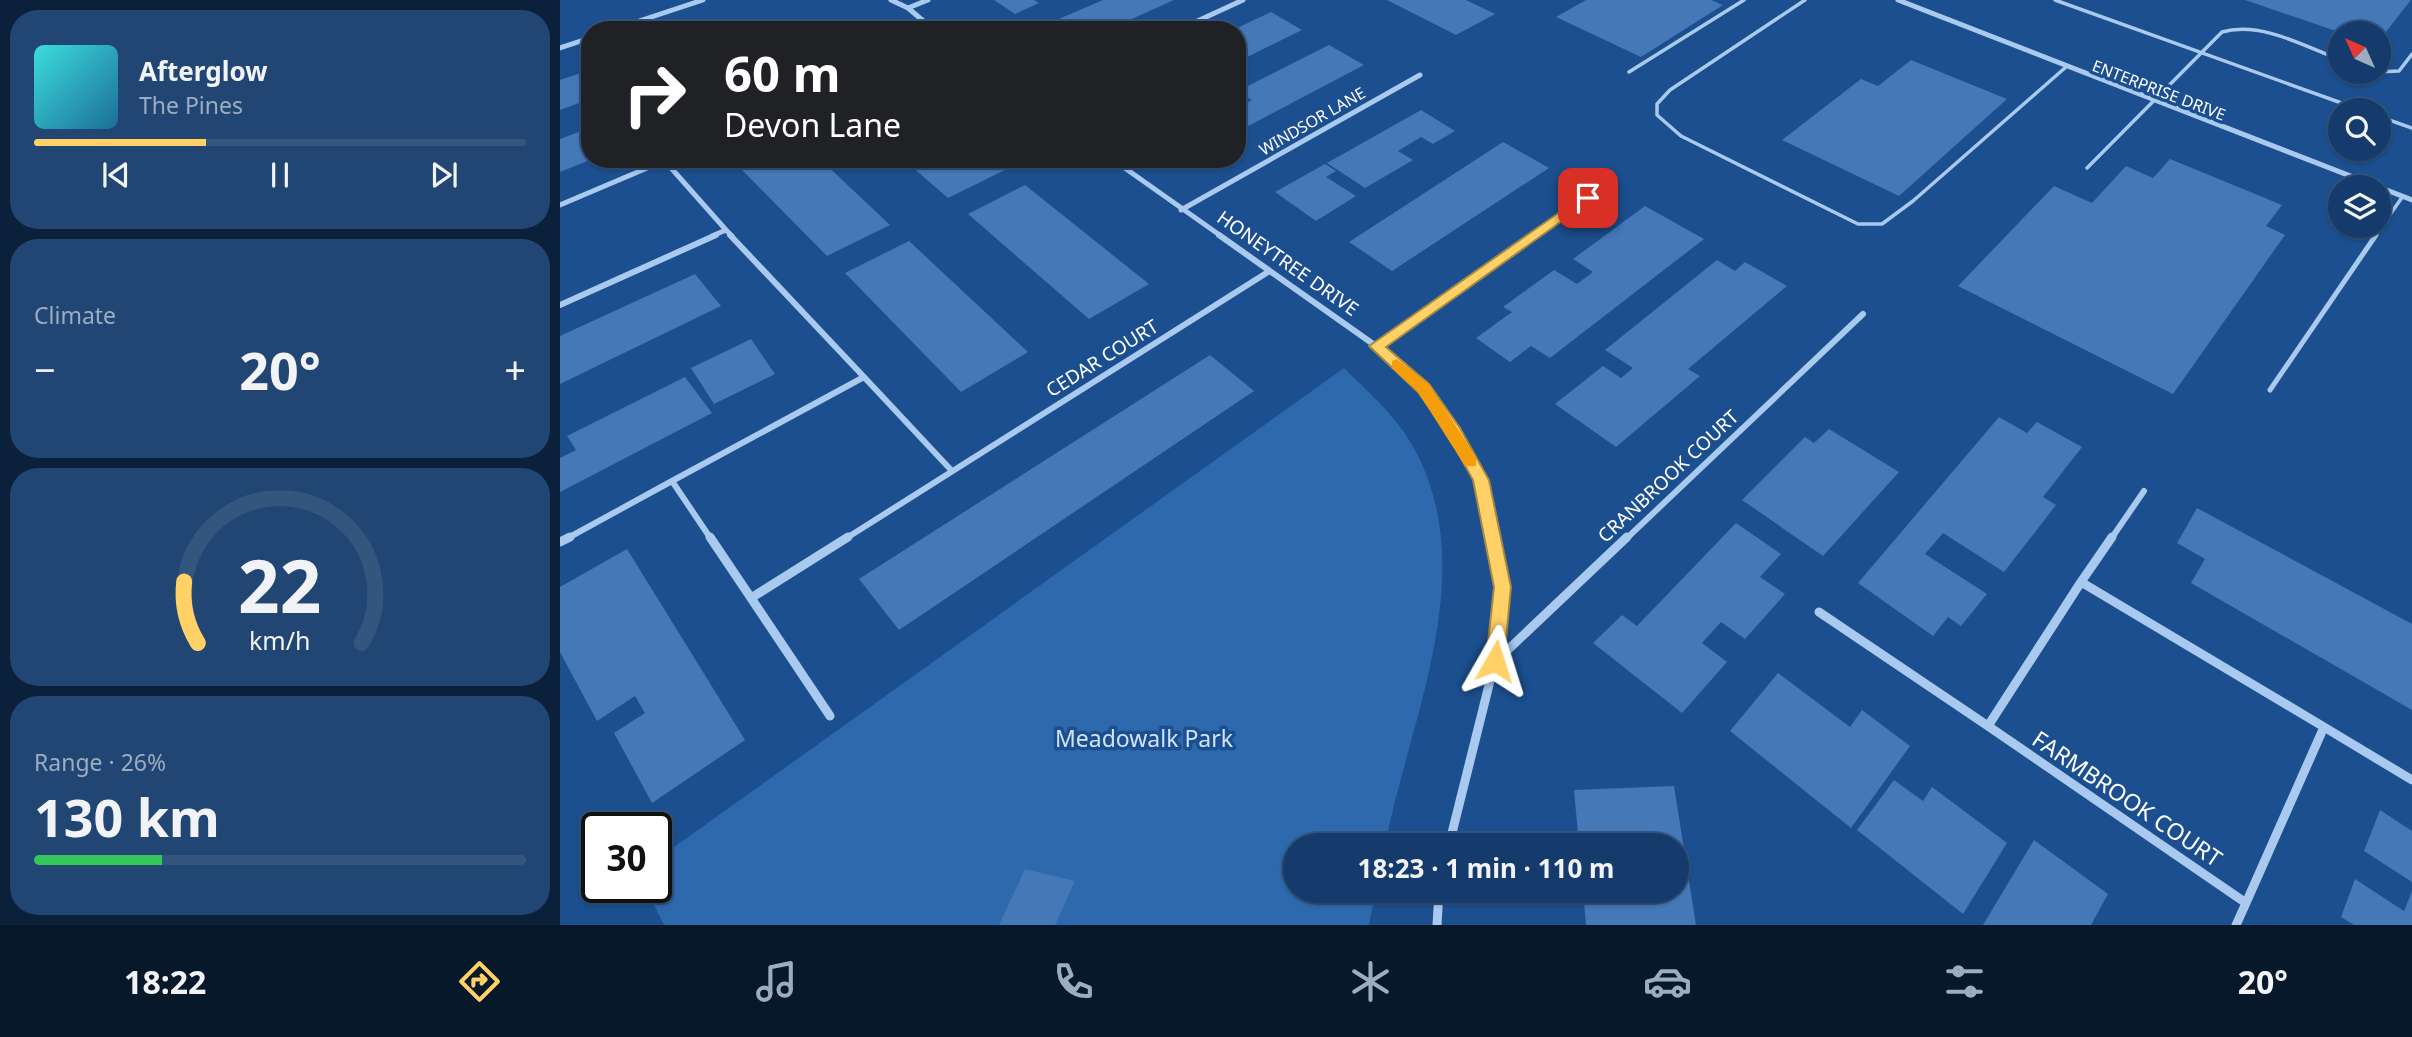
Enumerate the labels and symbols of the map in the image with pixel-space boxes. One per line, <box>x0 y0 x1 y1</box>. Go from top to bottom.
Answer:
north arrow <box>2328 21 2390 84</box>
street label: ENTERPRISE DRIVE <box>2089 54 2229 126</box>
street label: WINDSOR LANE <box>1255 82 1369 160</box>
pin <box>1558 168 1618 228</box>
street label: HONEYTREE DRIVE <box>1212 204 1364 322</box>
street label: CEDAR COURT <box>1041 313 1163 403</box>
street label: CRANBROOK COURT <box>1592 404 1744 548</box>
position arrow <box>1458 624 1532 698</box>
park label: Meadowalk Park <box>1055 722 1234 754</box>
street label: FARMBROOK COURT <box>2026 723 2229 874</box>
speed limit sign: 30 <box>581 812 672 903</box>

